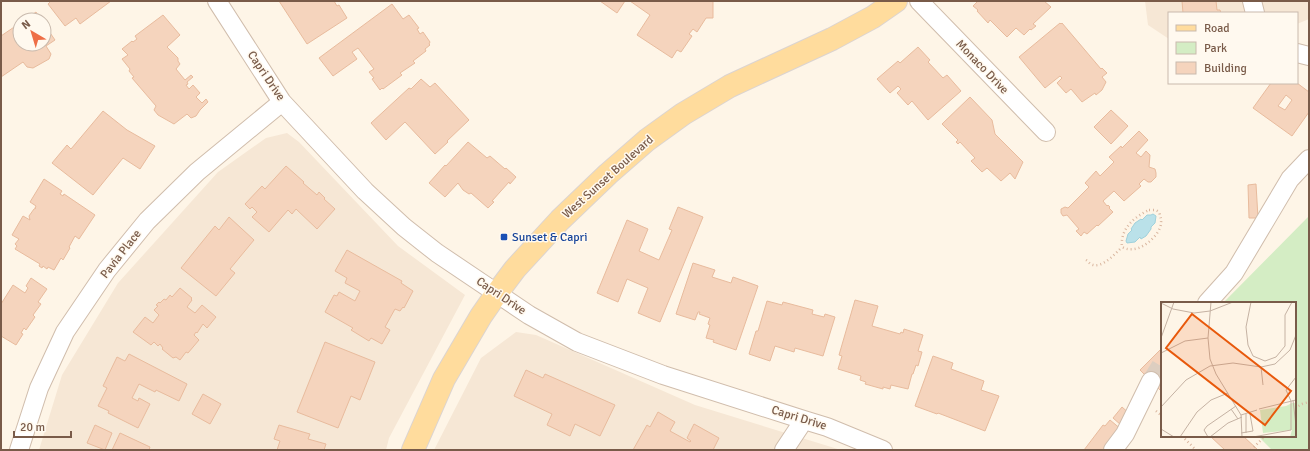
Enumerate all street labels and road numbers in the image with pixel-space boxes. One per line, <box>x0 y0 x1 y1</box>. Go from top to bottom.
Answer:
street label: Monaco Drive <box>952 37 1012 97</box>
street label: Capri Drive <box>244 48 288 104</box>
street label: West Sunset Boulevard <box>559 132 657 222</box>
street label: Pavia Place <box>97 227 145 281</box>
street label: Capri Drive <box>473 274 529 318</box>
street label: Capri Drive <box>770 402 828 434</box>

